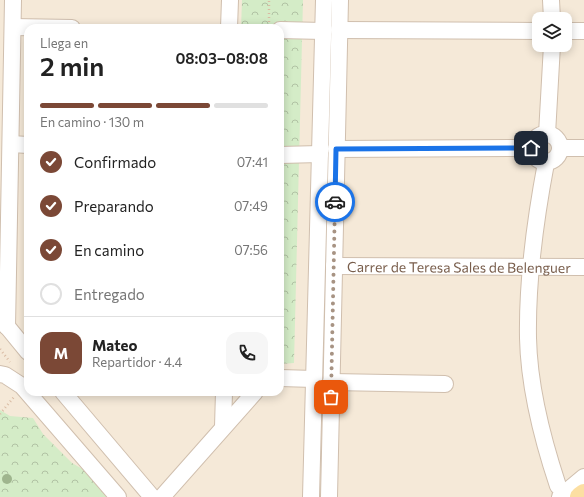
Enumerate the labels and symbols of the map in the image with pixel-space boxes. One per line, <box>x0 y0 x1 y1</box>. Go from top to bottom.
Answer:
pin <box>514 131 548 165</box>
courier <box>315 182 355 222</box>
street label: Carrer de Teresa Sales de Belenguer <box>347 258 571 275</box>
pin <box>314 380 348 414</box>

